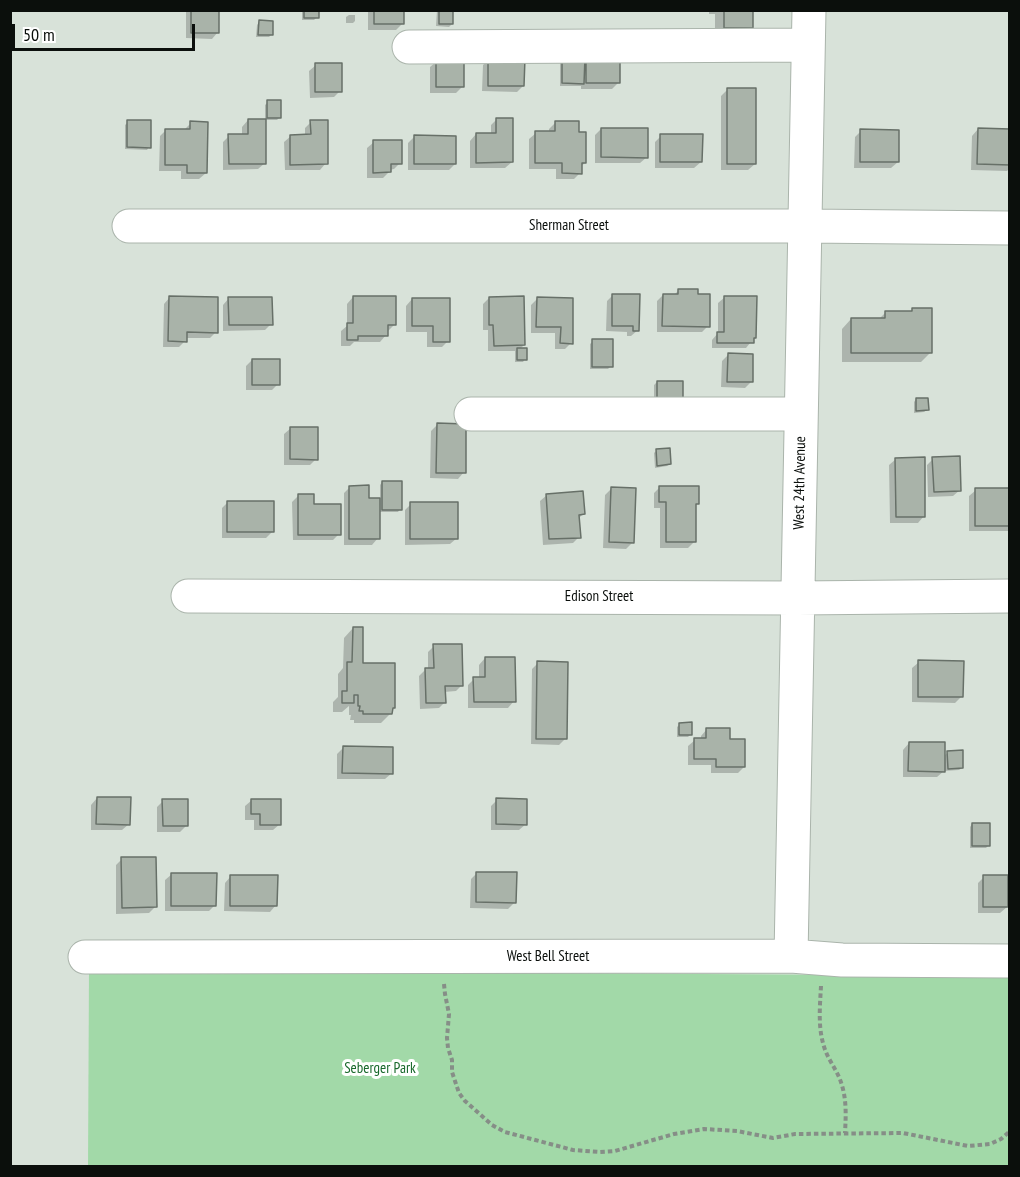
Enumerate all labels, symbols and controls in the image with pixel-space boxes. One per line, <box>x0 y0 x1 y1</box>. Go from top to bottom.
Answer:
scale bar <box>15 12 198 50</box>
text: 50 m <box>23 23 55 46</box>
street label: Sherman Street <box>529 217 609 235</box>
street label: West 24th Avenue <box>790 436 810 530</box>
street label: Edison Street <box>565 588 633 606</box>
street label: West Bell Street <box>507 948 589 966</box>
park label: Seberger Park <box>344 1060 416 1078</box>

